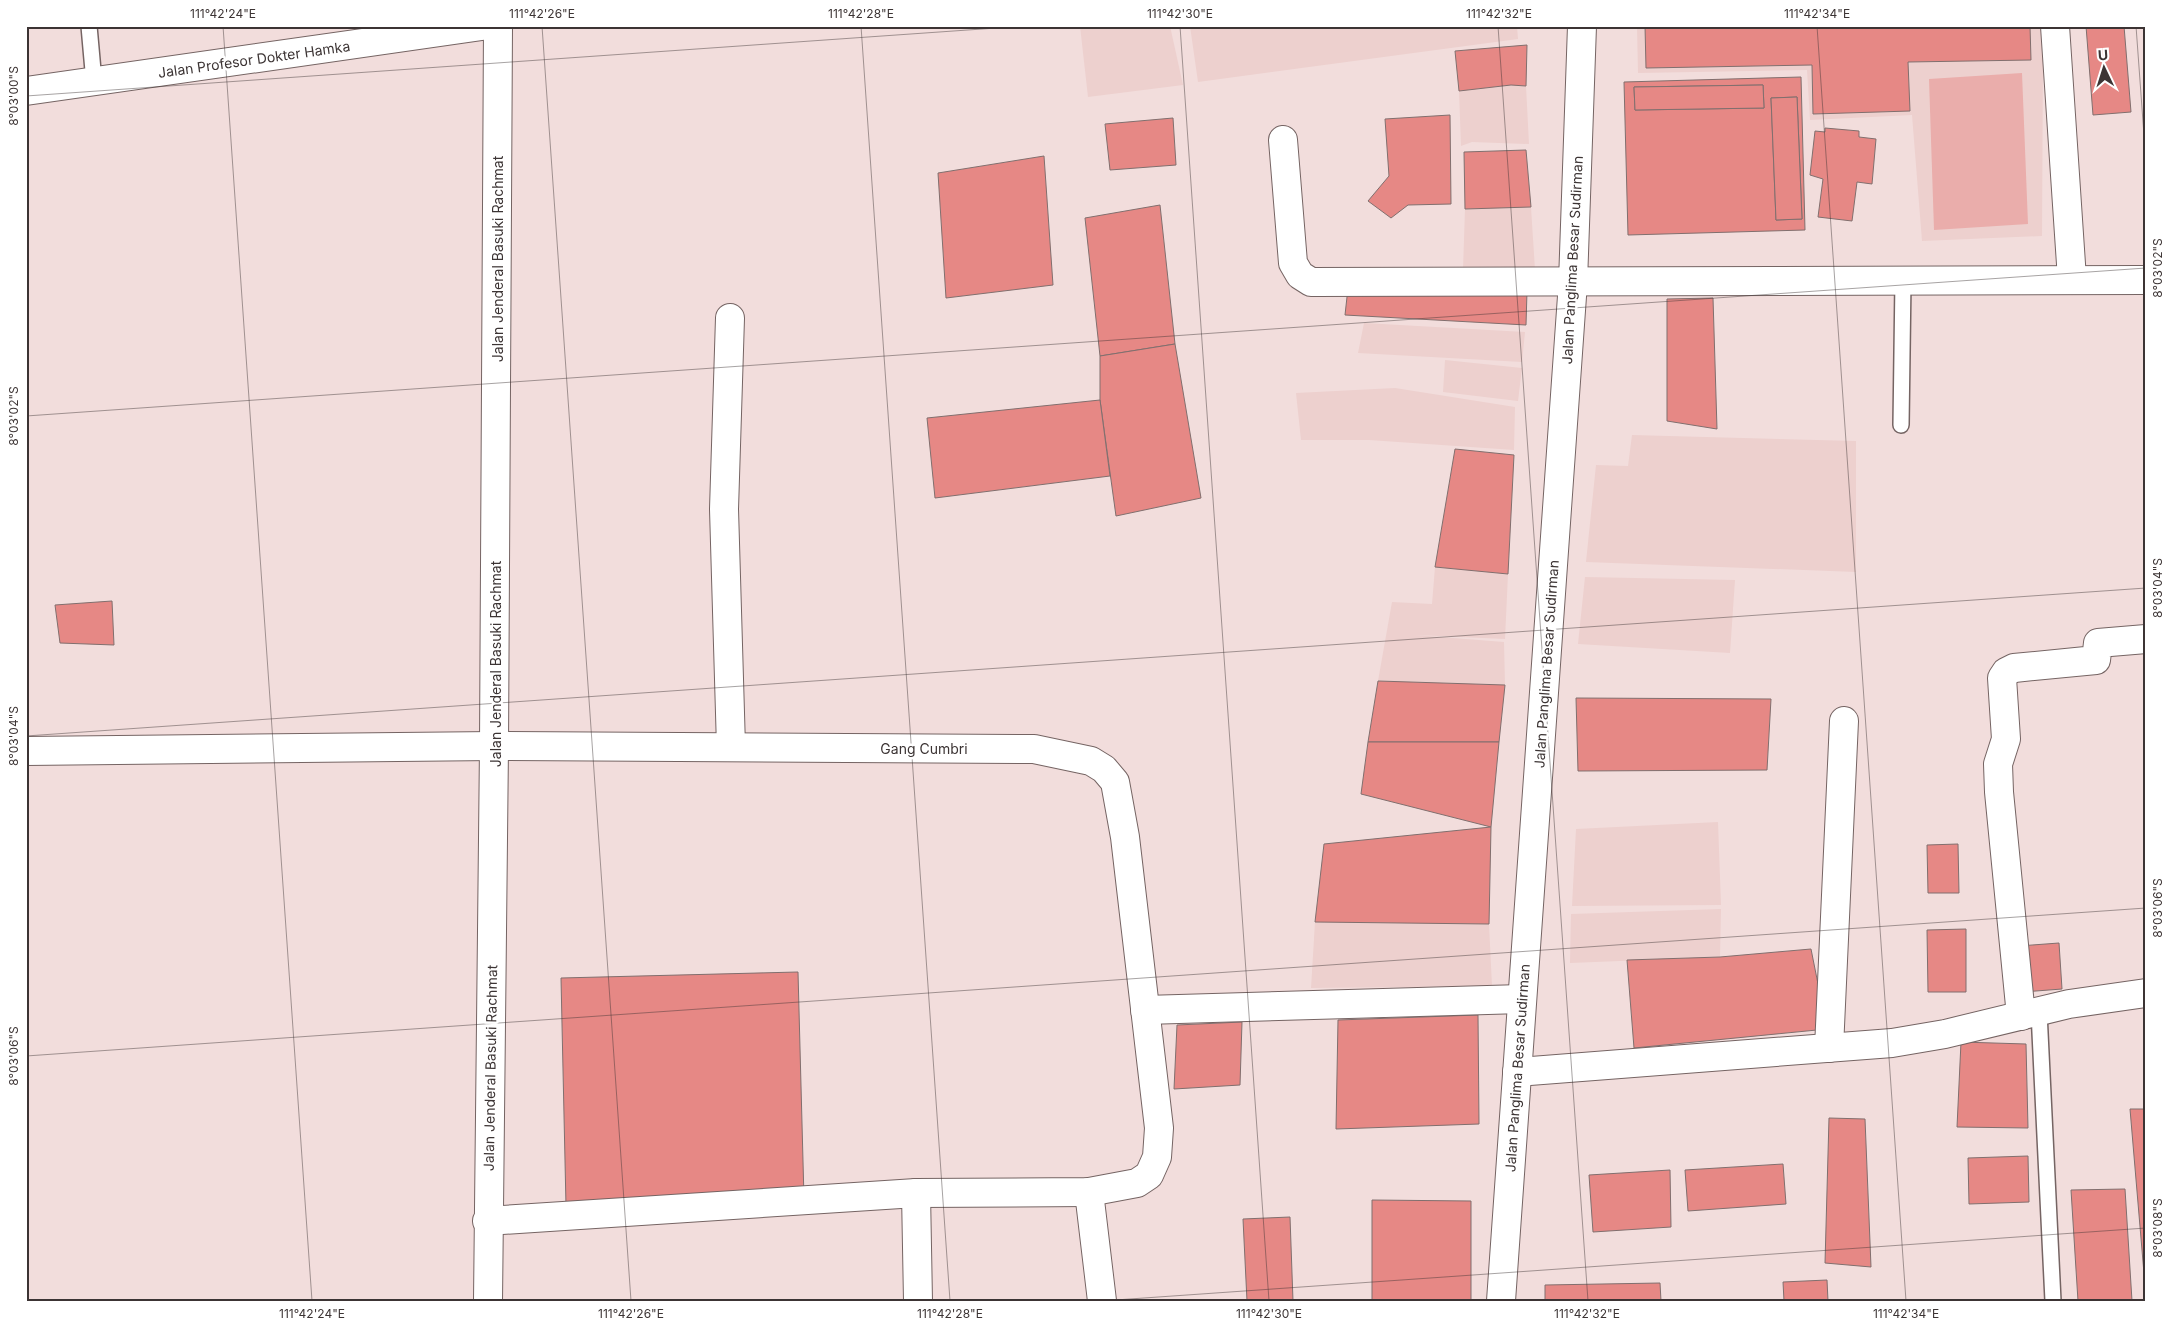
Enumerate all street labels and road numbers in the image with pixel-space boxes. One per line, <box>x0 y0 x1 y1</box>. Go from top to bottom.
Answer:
street label: Jalan Profesor Dokter Hamka <box>157 37 351 81</box>
street label: Jalan Jenderal Basuki Rachmat <box>489 155 506 362</box>
street label: Jalan Panglima Besar Sudirman <box>1558 155 1586 365</box>
street label: Jalan Panglima Besar Sudirman <box>1530 559 1562 769</box>
street label: Jalan Jenderal Basuki Rachmat <box>487 560 504 767</box>
street label: Gang Cumbri <box>880 740 968 757</box>
street label: Jalan Panglima Besar Sudirman <box>1501 963 1533 1173</box>
street label: Jalan Jenderal Basuki Rachmat <box>480 964 500 1171</box>

